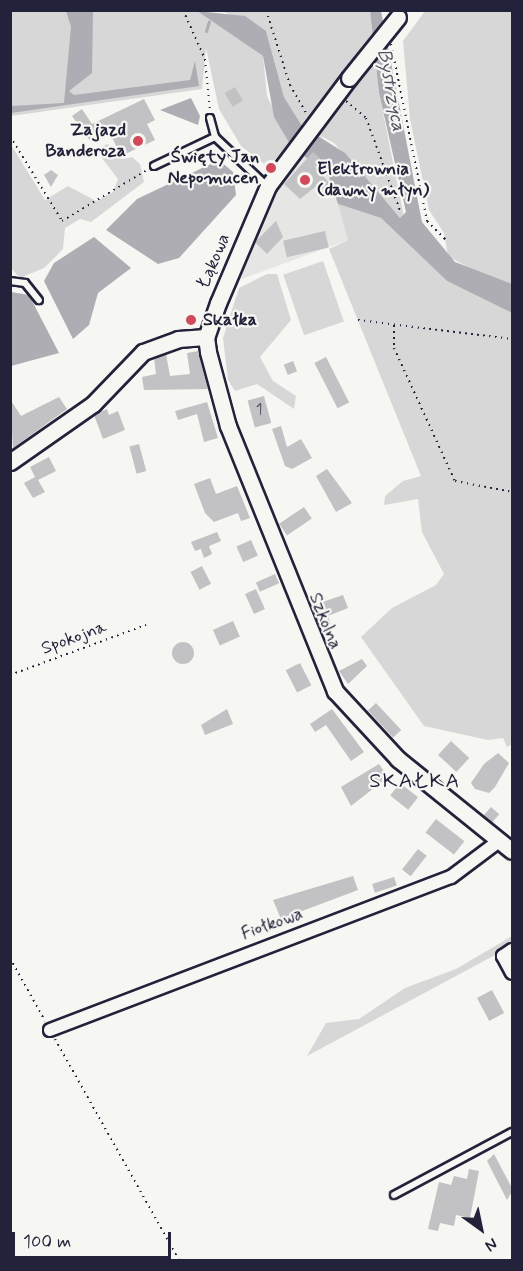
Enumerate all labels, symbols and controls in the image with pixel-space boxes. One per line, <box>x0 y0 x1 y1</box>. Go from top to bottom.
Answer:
water label: Bystrzyca <box>371 47 411 133</box>
place label: Zajazd Banderoza <box>45 120 126 162</box>
marker: Zajazd Banderoza <box>131 134 145 148</box>
place label: Święty Jan Nepomucen <box>168 147 259 190</box>
place label: Elektrownia (dawny młyn) <box>317 159 426 201</box>
marker: Święty Jan Nepomucen <box>264 161 278 175</box>
marker: Elektrownia (dawny młyn) <box>298 173 312 187</box>
street label: Łąkowa <box>193 230 235 292</box>
place label: Skałka <box>203 309 257 331</box>
marker: Skałka <box>184 313 198 327</box>
house number: 1 <box>256 402 262 420</box>
street label: Szkolna <box>304 590 346 652</box>
street label: Spokojna <box>38 616 110 660</box>
district label: SKAŁKA <box>370 768 460 794</box>
street label: Fiołkowa <box>238 903 306 945</box>
north arrow <box>451 1199 511 1259</box>
scale bar <box>15 1220 174 1258</box>
text: 100 m <box>23 1230 71 1254</box>
text: N <box>481 1233 501 1256</box>

